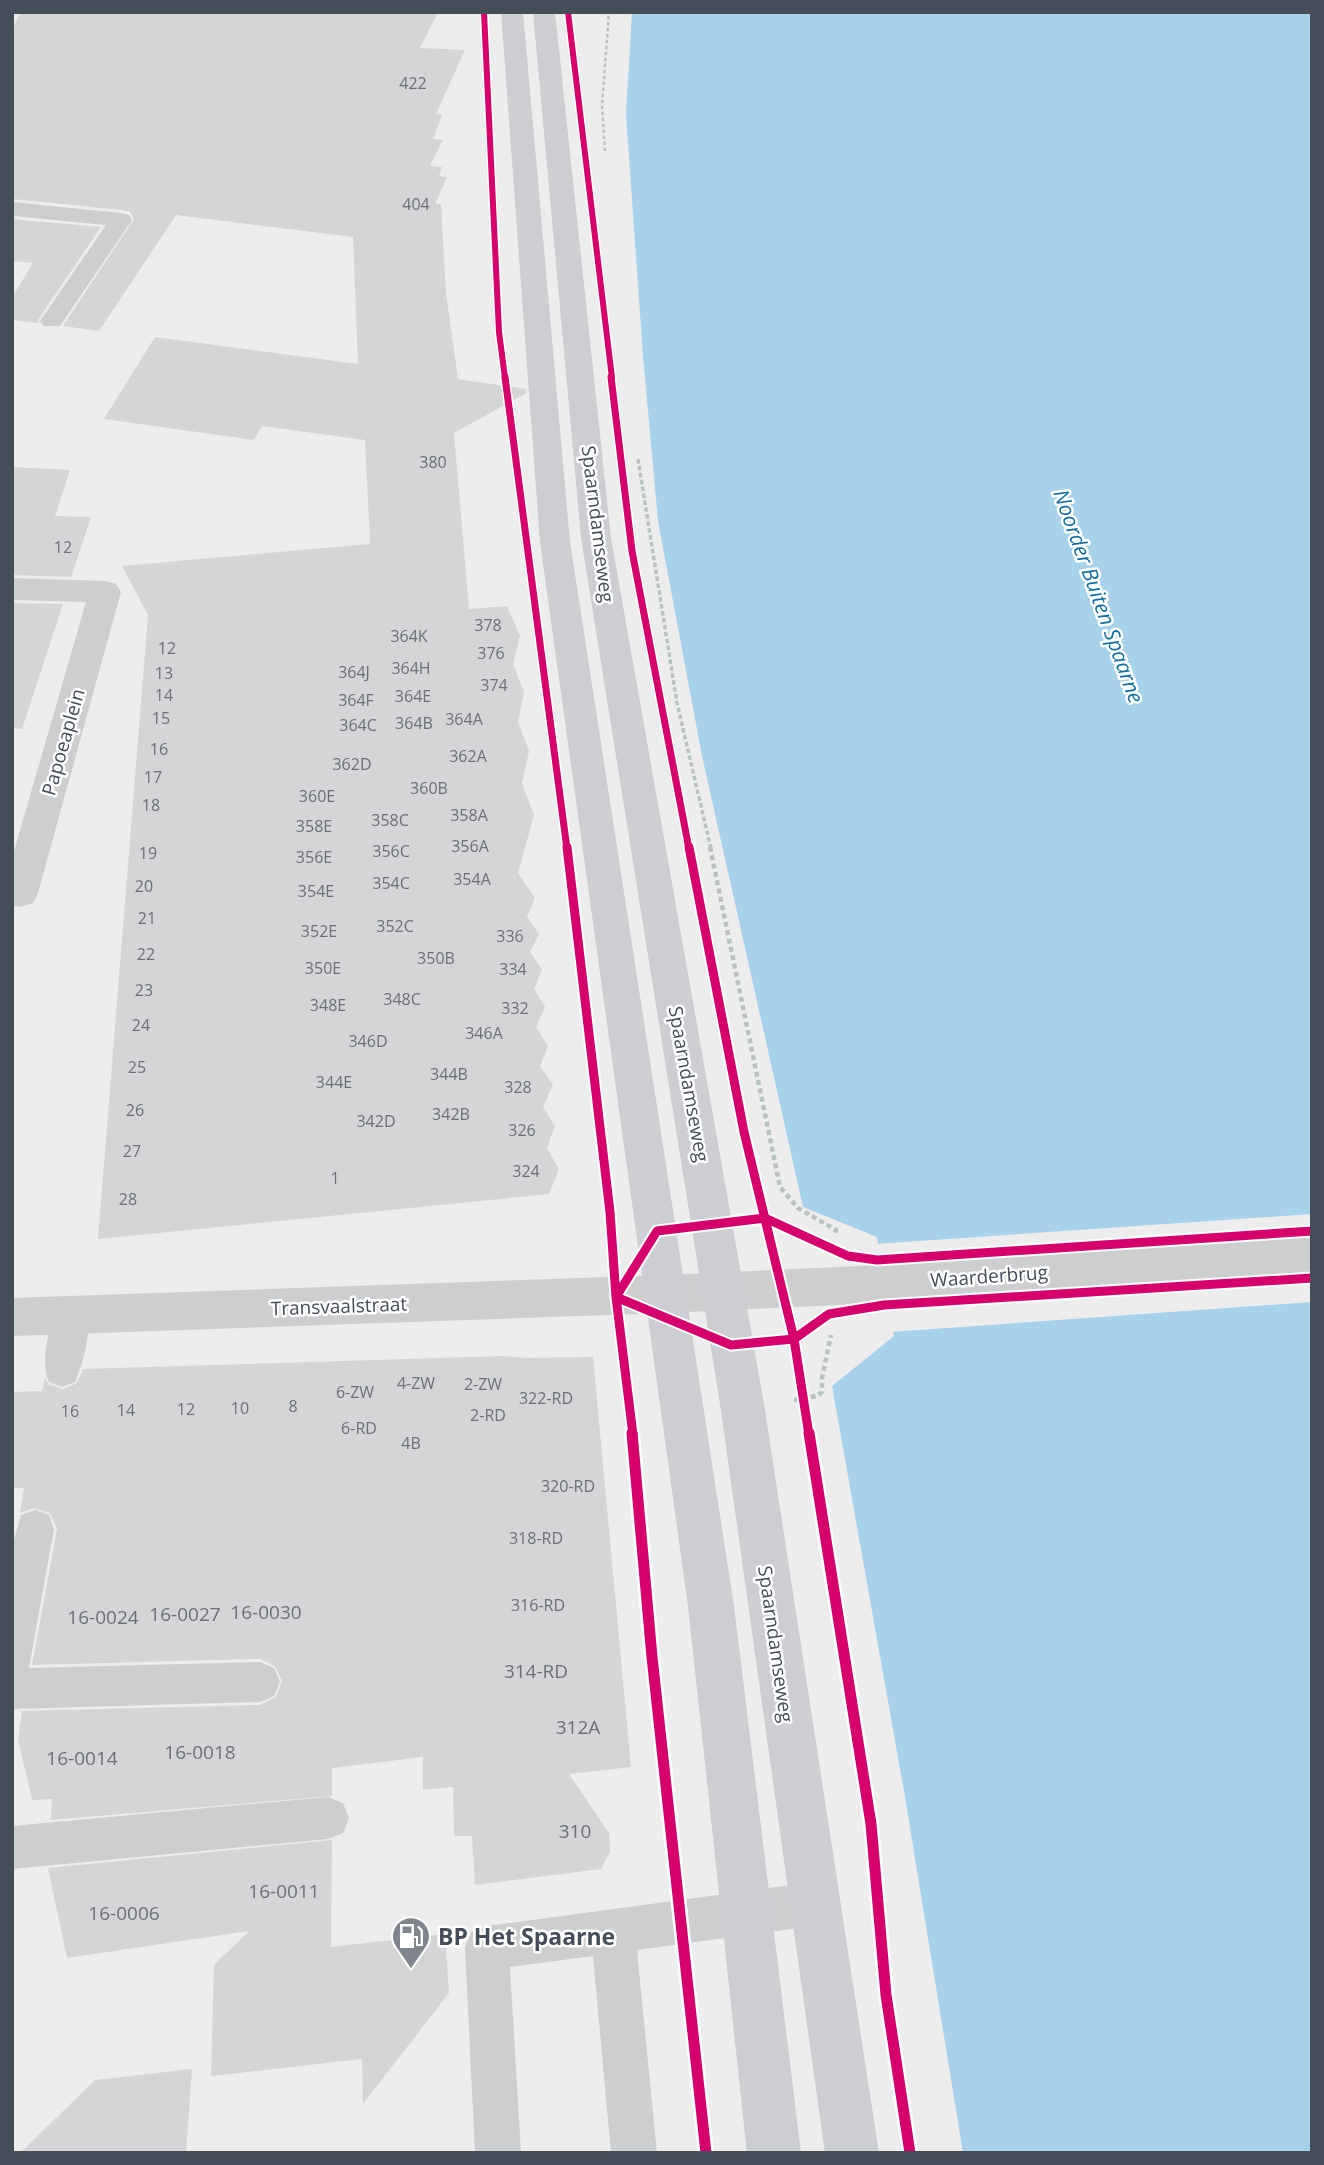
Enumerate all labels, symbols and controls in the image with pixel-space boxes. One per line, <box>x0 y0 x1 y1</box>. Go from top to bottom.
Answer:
house number: 422 <box>399 72 427 94</box>
house number: 404 <box>402 193 430 215</box>
street label: Spaarndamseweg <box>575 444 621 604</box>
house number: 380 <box>419 451 447 473</box>
water label: Noorder Buiten Spaarne <box>1047 485 1151 707</box>
house number: 12 <box>54 536 72 558</box>
house number: 378 <box>474 614 502 636</box>
house number: 364K <box>390 625 428 647</box>
house number: 12 <box>158 637 176 659</box>
house number: 376 <box>477 642 505 664</box>
house number: 364H <box>391 657 431 679</box>
house number: 364J <box>338 661 370 683</box>
house number: 13 <box>155 662 173 684</box>
house number: 374 <box>480 674 508 696</box>
house number: 14 <box>155 684 173 706</box>
house number: 364E <box>395 685 431 707</box>
street label: Papoeaplein <box>35 686 91 798</box>
house number: 364F <box>338 689 374 711</box>
house number: 15 <box>152 707 170 729</box>
house number: 364A <box>445 708 484 730</box>
house number: 364B <box>395 712 433 734</box>
house number: 364C <box>339 714 377 736</box>
house number: 16 <box>150 738 168 760</box>
house number: 362A <box>449 745 488 767</box>
house number: 362D <box>332 753 372 775</box>
house number: 17 <box>144 766 162 788</box>
house number: 360B <box>410 777 448 799</box>
house number: 360E <box>299 785 335 807</box>
house number: 18 <box>142 794 160 816</box>
house number: 358A <box>450 804 489 826</box>
house number: 358C <box>371 809 409 831</box>
house number: 358E <box>296 815 332 837</box>
house number: 356A <box>451 835 490 857</box>
house number: 356C <box>372 840 410 862</box>
house number: 19 <box>139 842 157 864</box>
house number: 356E <box>296 846 332 868</box>
house number: 354A <box>453 868 492 890</box>
house number: 354C <box>372 872 410 894</box>
house number: 20 <box>135 875 153 897</box>
house number: 354E <box>298 880 334 902</box>
house number: 21 <box>138 907 156 929</box>
house number: 352C <box>376 915 414 937</box>
house number: 352E <box>301 920 337 942</box>
house number: 336 <box>496 925 524 947</box>
house number: 22 <box>137 943 155 965</box>
house number: 350B <box>417 947 455 969</box>
house number: 350E <box>305 957 341 979</box>
house number: 334 <box>499 958 527 980</box>
house number: 23 <box>135 979 153 1001</box>
house number: 348C <box>383 988 421 1010</box>
house number: 348E <box>310 994 346 1016</box>
house number: 332 <box>501 997 529 1019</box>
street label: Spaarndamseweg <box>662 1004 716 1164</box>
house number: 24 <box>132 1014 150 1036</box>
house number: 346A <box>465 1022 504 1044</box>
house number: 346D <box>348 1030 388 1052</box>
house number: 25 <box>128 1056 146 1078</box>
house number: 344B <box>430 1063 468 1085</box>
house number: 344E <box>316 1071 352 1093</box>
house number: 328 <box>504 1076 532 1098</box>
house number: 26 <box>126 1099 144 1121</box>
house number: 342B <box>432 1103 470 1125</box>
house number: 342D <box>356 1110 396 1132</box>
house number: 326 <box>508 1119 536 1141</box>
house number: 27 <box>123 1140 141 1162</box>
house number: 324 <box>512 1160 540 1182</box>
house number: 1 <box>330 1167 340 1189</box>
house number: 28 <box>119 1188 137 1210</box>
street label: Waarderbrug <box>929 1259 1049 1293</box>
street label: Transvaalstraat <box>270 1291 408 1321</box>
house number: 4-ZW <box>397 1372 435 1394</box>
house number: 2-ZW <box>464 1373 502 1395</box>
house number: 6-ZW <box>336 1381 374 1403</box>
house number: 322-RD <box>519 1387 573 1409</box>
house number: 8 <box>288 1395 298 1417</box>
house number: 10 <box>231 1397 249 1419</box>
house number: 12 <box>177 1398 195 1420</box>
house number: 14 <box>117 1399 135 1421</box>
house number: 16 <box>61 1400 79 1422</box>
house number: 2-RD <box>470 1404 506 1426</box>
house number: 6-RD <box>341 1417 377 1439</box>
house number: 4B <box>401 1432 421 1454</box>
house number: 320-RD <box>541 1475 595 1497</box>
house number: 318-RD <box>509 1527 563 1549</box>
street label: Spaarndamseweg <box>752 1564 800 1724</box>
house number: 316-RD <box>511 1594 565 1616</box>
house number: 16-0030 <box>230 1599 302 1625</box>
house number: 16-0027 <box>149 1601 221 1627</box>
house number: 16-0024 <box>67 1604 139 1630</box>
house number: 314-RD <box>504 1658 568 1684</box>
house number: 312A <box>556 1714 600 1740</box>
house number: 16-0018 <box>164 1739 236 1765</box>
house number: 16-0014 <box>46 1745 118 1771</box>
house number: 310 <box>559 1818 591 1844</box>
house number: 16-0011 <box>248 1878 320 1904</box>
house number: 16-0006 <box>88 1900 160 1926</box>
fuel station icon: BP Het Spaarne <box>390 1915 432 1970</box>
place label: BP Het Spaarne <box>438 1920 615 1952</box>

